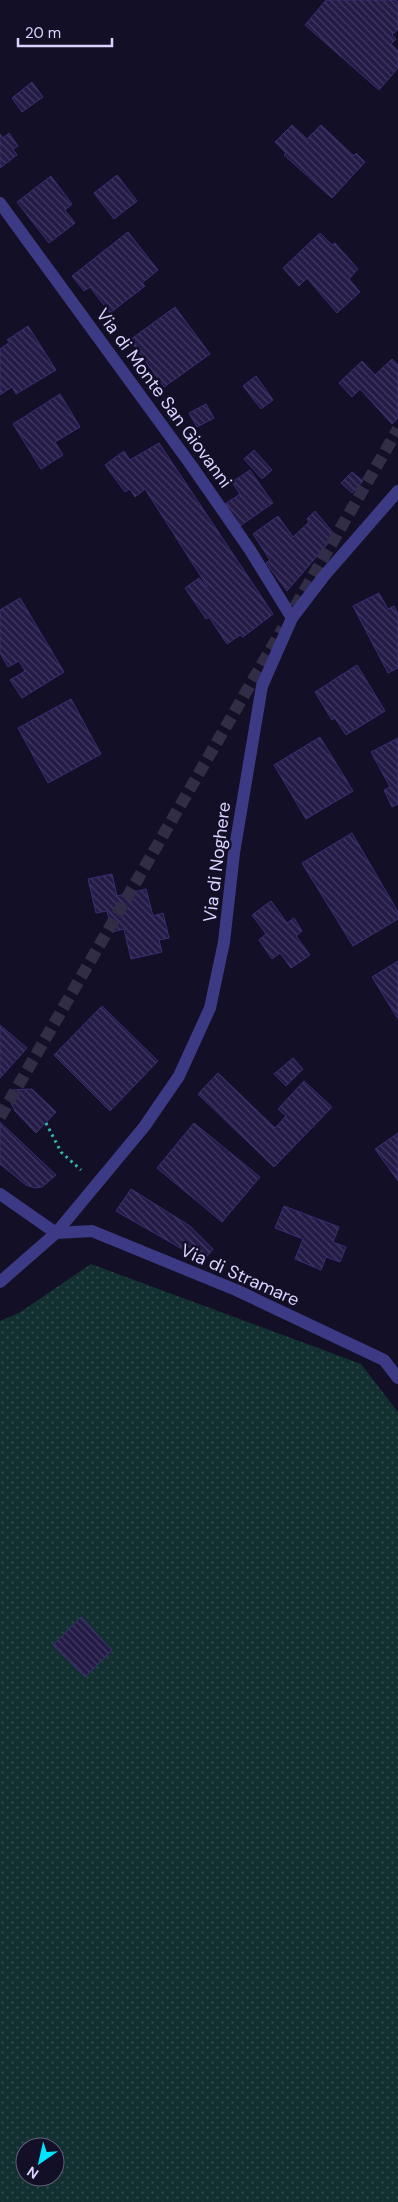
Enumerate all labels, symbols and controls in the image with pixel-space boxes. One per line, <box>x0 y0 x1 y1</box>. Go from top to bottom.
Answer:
scale bar <box>18 15 111 47</box>
text: 20 m <box>25 23 61 43</box>
street label: Via di Monte San Giovanni <box>91 303 237 493</box>
street label: Via di Noghere <box>198 800 236 924</box>
street label: Via di Stramare <box>177 1238 303 1312</box>
north arrow <box>15 2137 65 2187</box>
text: N <box>23 2162 42 2183</box>

